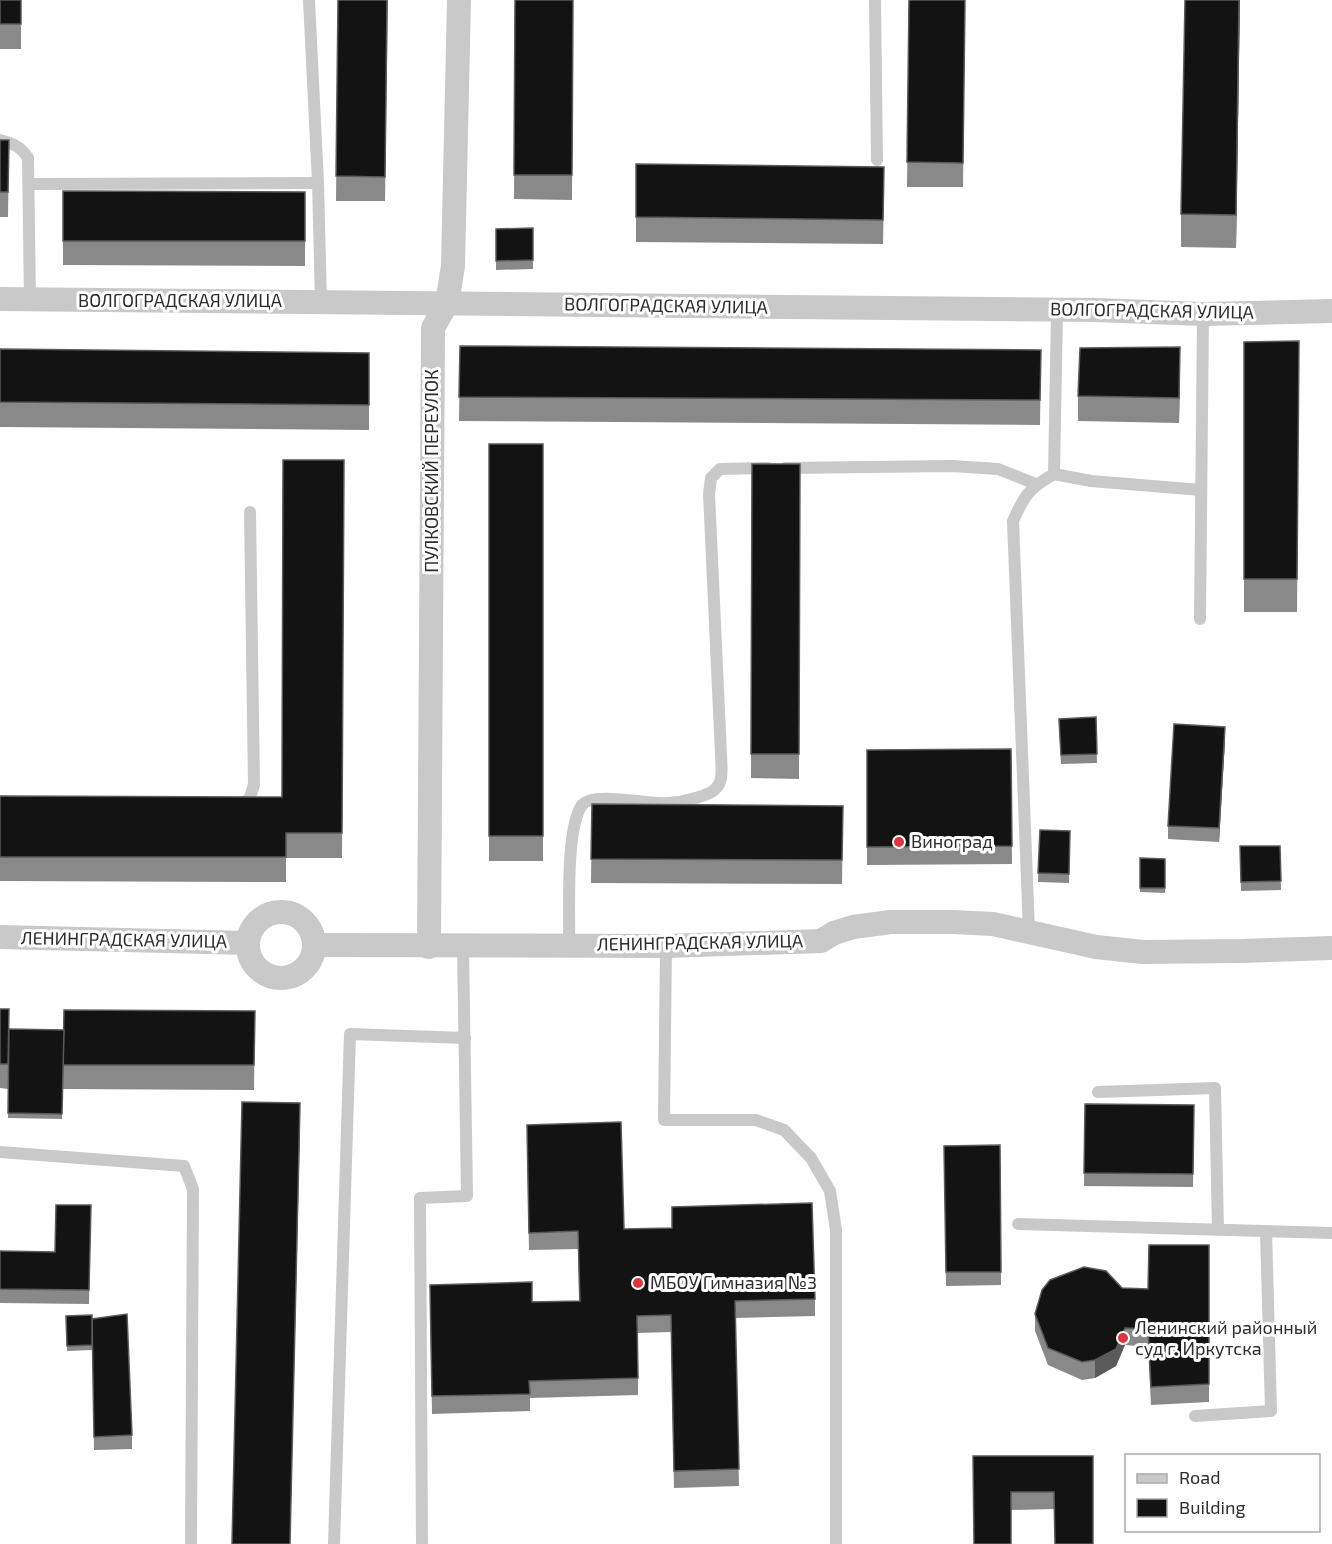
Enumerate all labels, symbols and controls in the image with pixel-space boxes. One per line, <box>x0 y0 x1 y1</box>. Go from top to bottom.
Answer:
street label: ВОЛГОГРАДСКАЯ УЛИЦА <box>78 289 283 311</box>
street label: ВОЛГОГРАДСКАЯ УЛИЦА <box>564 292 769 318</box>
street label: ВОЛГОГРАДСКАЯ УЛИЦА <box>1050 297 1255 323</box>
street label: ПУЛКОВСКИЙ ПЕРЕУЛОК <box>420 369 442 573</box>
place label: Виноград <box>911 830 993 852</box>
marker: Виноград <box>892 835 906 849</box>
street label: ЛЕНИНГРАДСКАЯ УЛИЦА <box>21 926 228 952</box>
street label: ЛЕНИНГРАДСКАЯ УЛИЦА <box>597 929 804 955</box>
place label: МБОУ Гимназия №3 <box>650 1271 817 1293</box>
marker: МБОУ Гимназия №3 <box>631 1276 645 1290</box>
place label: Ленинский районный суд г. Иркутска <box>1135 1316 1317 1359</box>
marker: Ленинский районный суд г. Иркутска <box>1116 1331 1130 1345</box>
legend <box>1125 1454 1320 1532</box>
text: Road <box>1179 1466 1220 1488</box>
text: Building <box>1179 1496 1246 1518</box>

